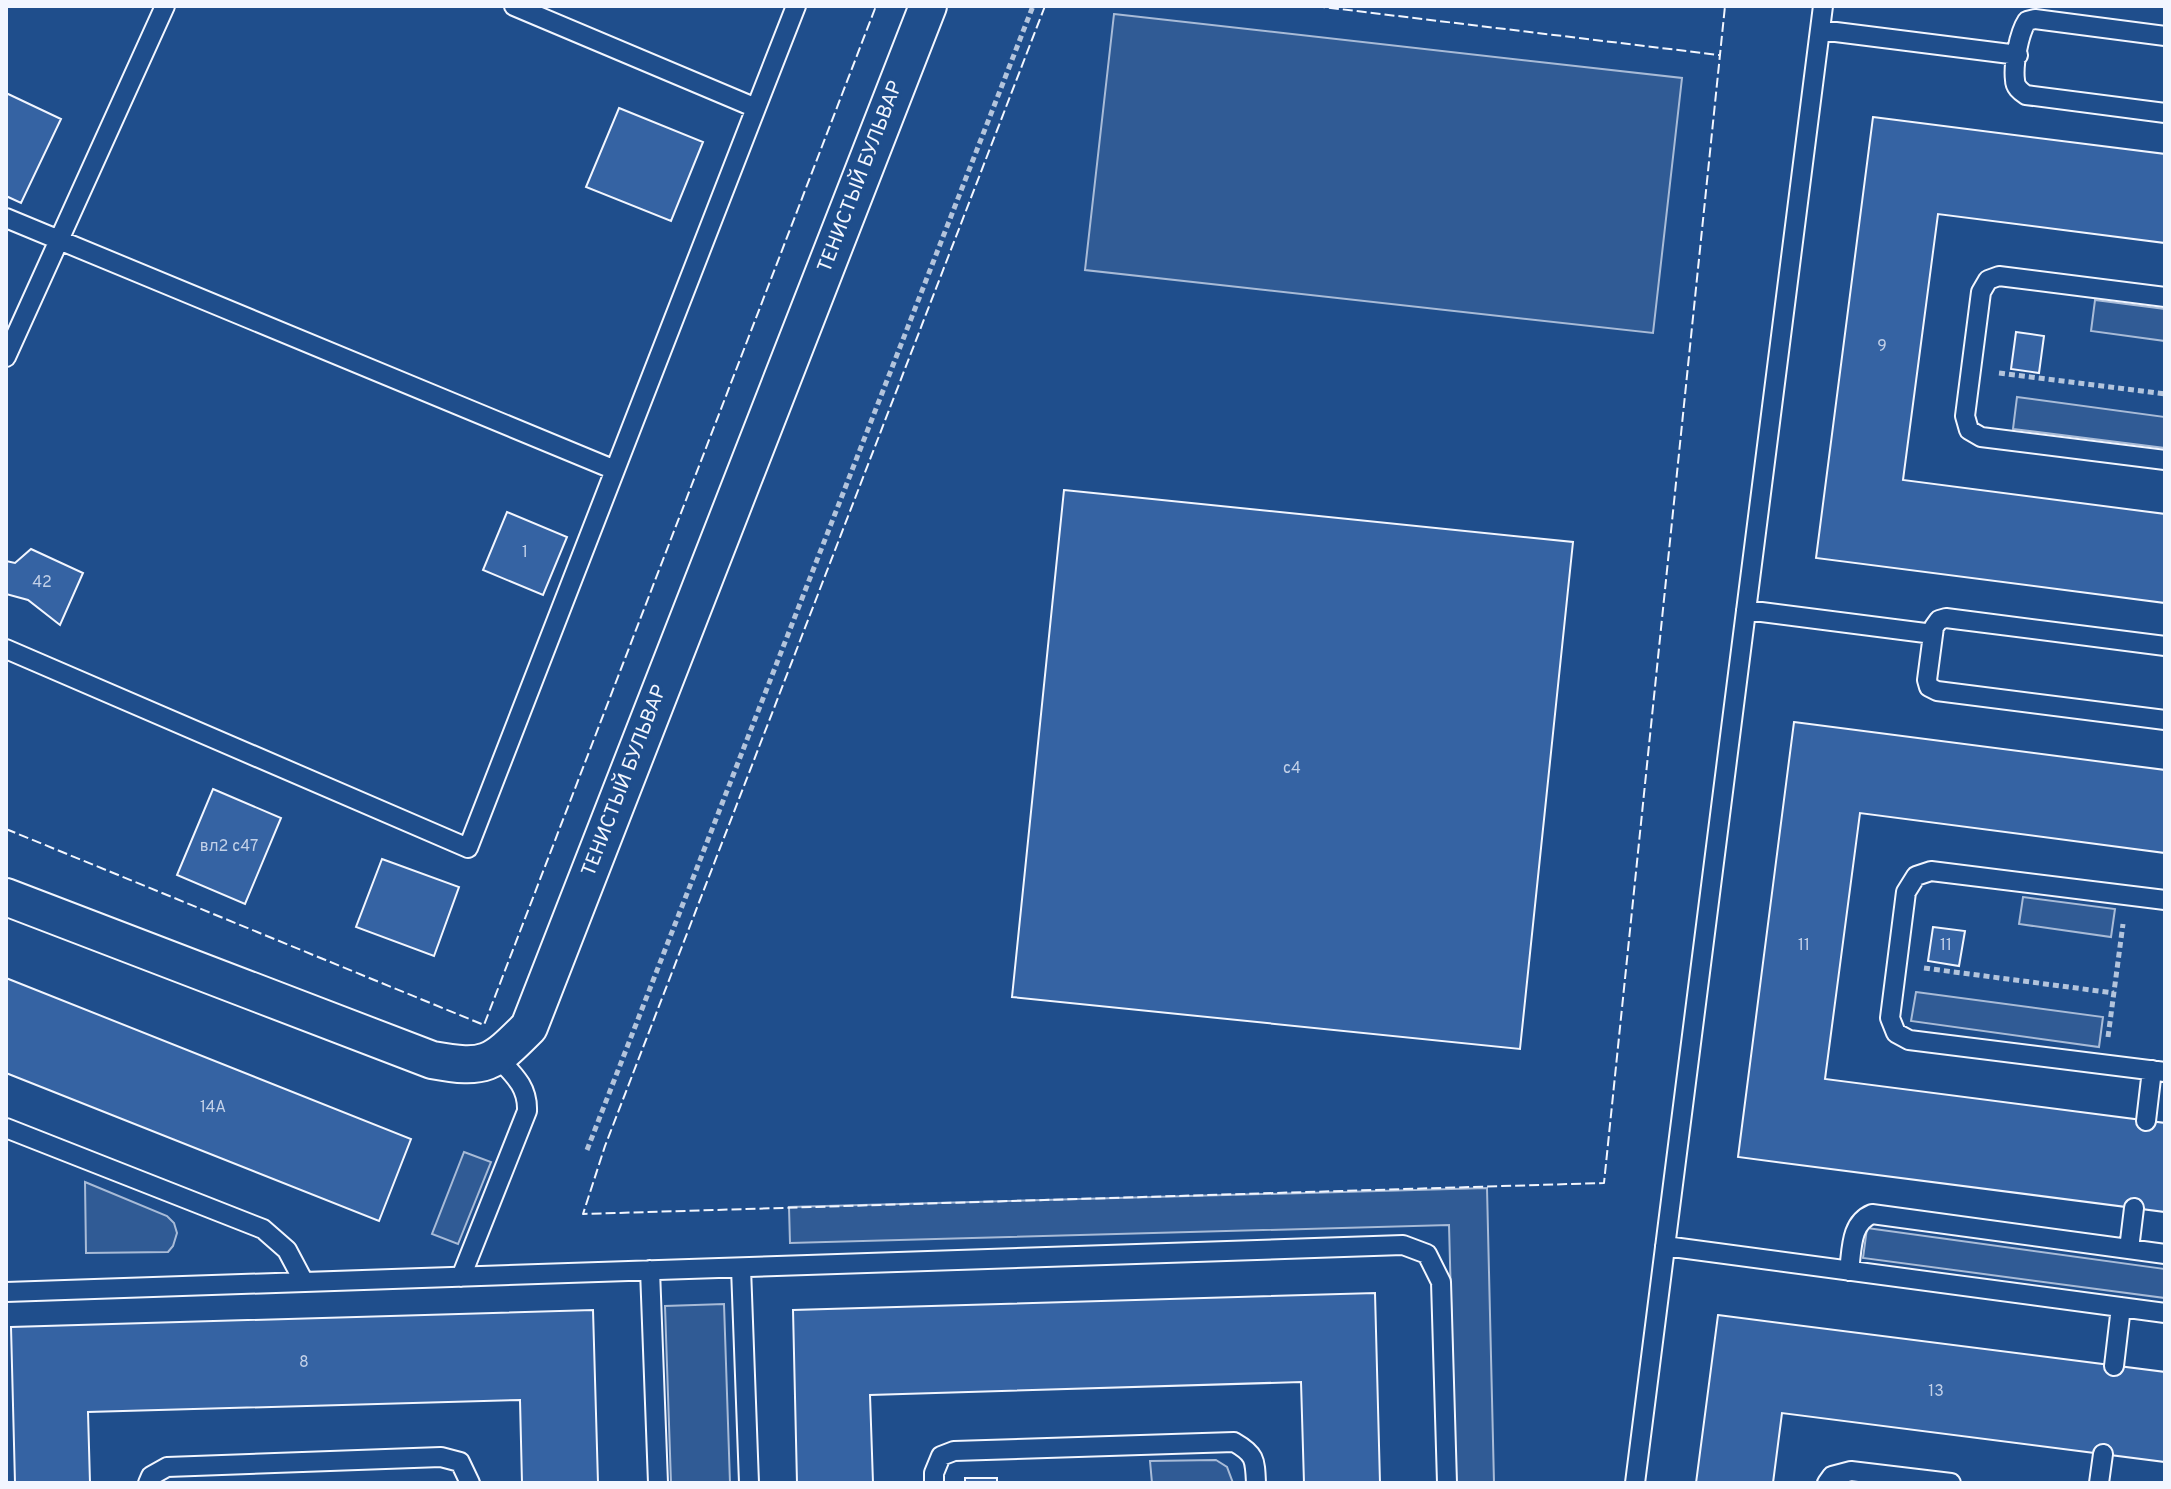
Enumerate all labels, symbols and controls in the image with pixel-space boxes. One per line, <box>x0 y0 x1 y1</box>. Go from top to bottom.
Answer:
street label: ТЕНИСТЫЙ БУЛЬВАР <box>811 77 910 276</box>
house number: 9 <box>1877 337 1887 357</box>
house number: 1 <box>522 543 528 563</box>
house number: 42 <box>32 573 52 593</box>
street label: ТЕНИСТЫЙ БУЛЬВАР <box>575 681 674 880</box>
house number: с4 <box>1283 759 1301 779</box>
house number: вл2 с47 <box>200 837 258 857</box>
house number: 11 <box>1798 936 1810 956</box>
house number: 11 <box>1940 936 1952 956</box>
house number: 14А <box>200 1098 226 1118</box>
house number: 8 <box>299 1353 309 1373</box>
house number: 13 <box>1928 1382 1944 1402</box>

